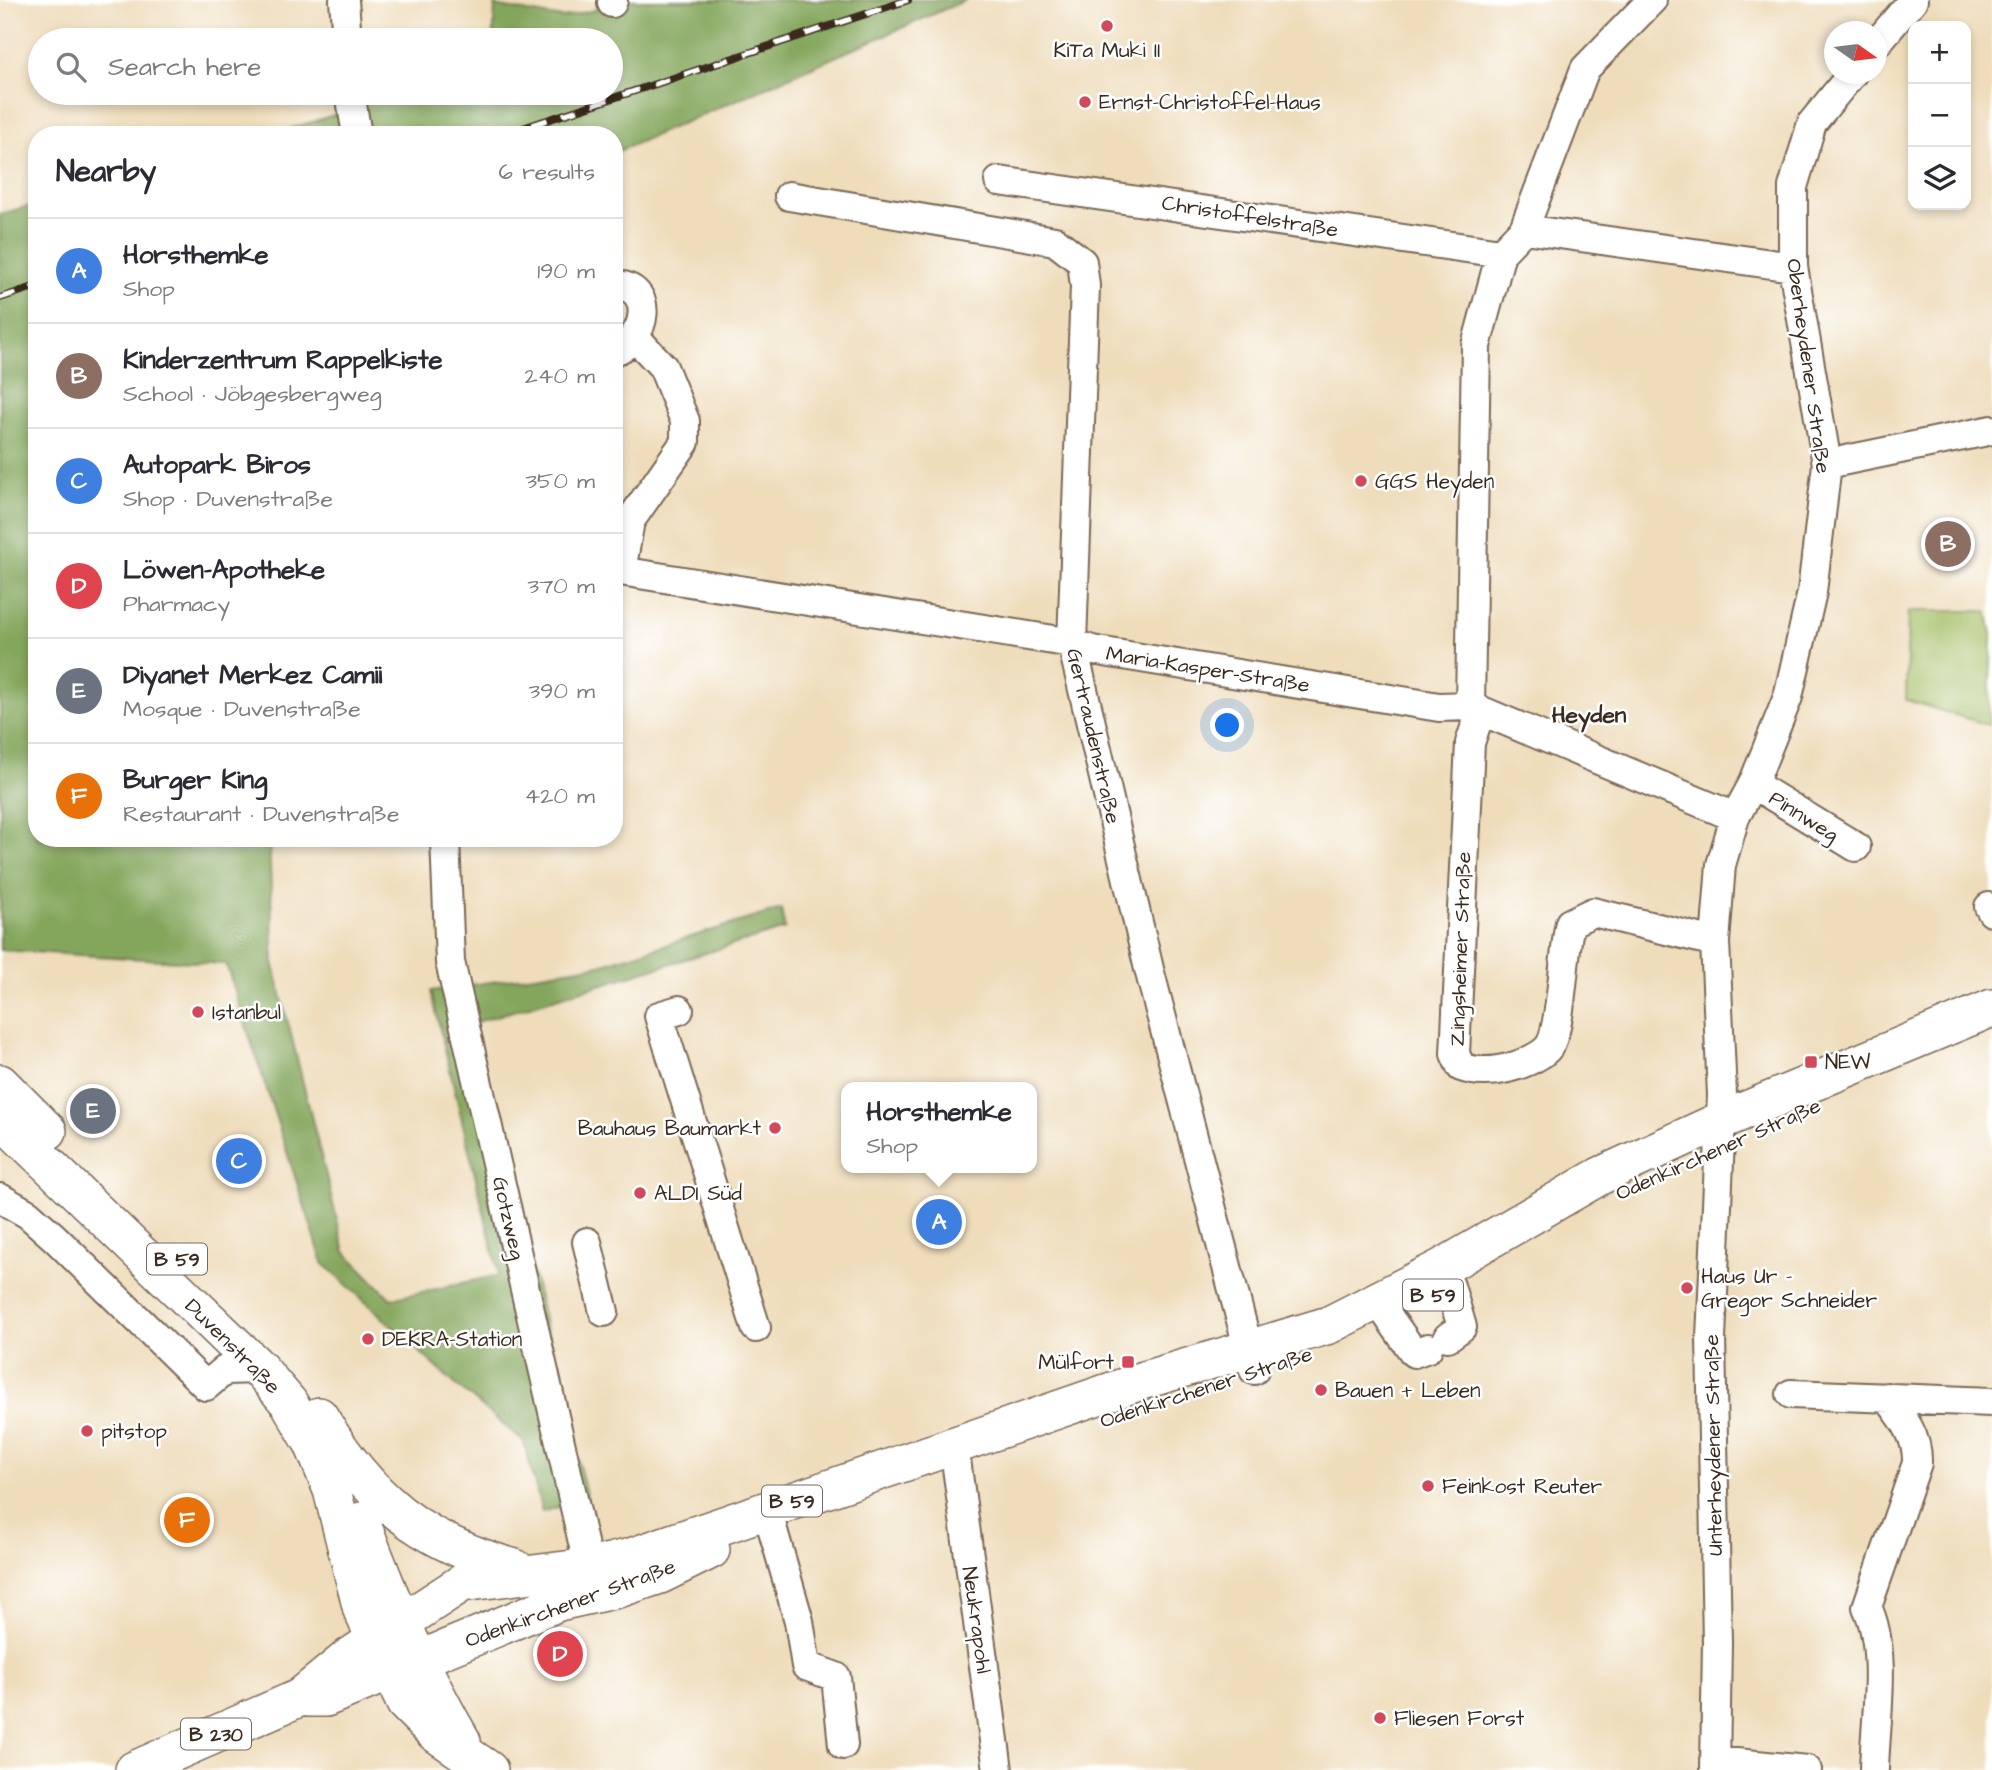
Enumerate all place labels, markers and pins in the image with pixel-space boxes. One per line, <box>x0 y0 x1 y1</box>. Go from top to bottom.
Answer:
marker: KiTa Muki II <box>1099 18 1115 34</box>
place label: KiTa Muki II <box>1054 36 1160 65</box>
place label: Ernst-Christoffel-Haus <box>1099 88 1321 117</box>
marker: Ernst-Christoffel-Haus <box>1077 94 1093 110</box>
place label: GGS Heyden <box>1375 467 1494 498</box>
marker: GGS Heyden <box>1353 473 1369 489</box>
pin: B <box>1925 518 1971 570</box>
place label: Istanbul <box>212 998 281 1027</box>
marker: Istanbul <box>190 1004 206 1020</box>
place label: NEW <box>1825 1048 1871 1077</box>
marker: NEW <box>1803 1054 1819 1070</box>
pin: E <box>70 1085 116 1137</box>
place label: Bauhaus Baumarkt <box>578 1114 762 1143</box>
marker: Bauhaus Baumarkt <box>767 1120 783 1136</box>
pin: C <box>216 1135 262 1187</box>
place label: ALDI Süd <box>654 1179 742 1208</box>
marker: ALDI Süd <box>632 1185 648 1201</box>
pin: A <box>916 1196 962 1248</box>
place label: Haus Ur - Gregor Schneider <box>1701 1262 1877 1317</box>
marker: Haus Ur - Gregor Schneider <box>1679 1280 1695 1296</box>
place label: DEKRA-Station <box>382 1325 522 1354</box>
marker: DEKRA-Station <box>360 1331 376 1347</box>
place label: Mülfort <box>1038 1348 1115 1377</box>
marker: Mülfort <box>1120 1354 1136 1370</box>
place label: Bauen + Leben <box>1335 1376 1481 1405</box>
marker: Bauen + Leben <box>1313 1382 1329 1398</box>
place label: pitstop <box>101 1417 167 1447</box>
marker: pitstop <box>79 1423 95 1439</box>
place label: Feinkost Reuter <box>1442 1472 1603 1501</box>
marker: Feinkost Reuter <box>1420 1478 1436 1494</box>
pin: F <box>164 1494 210 1546</box>
pin: D <box>537 1628 583 1680</box>
place label: Fliesen Forst <box>1394 1704 1525 1733</box>
marker: Fliesen Forst <box>1372 1710 1388 1726</box>

